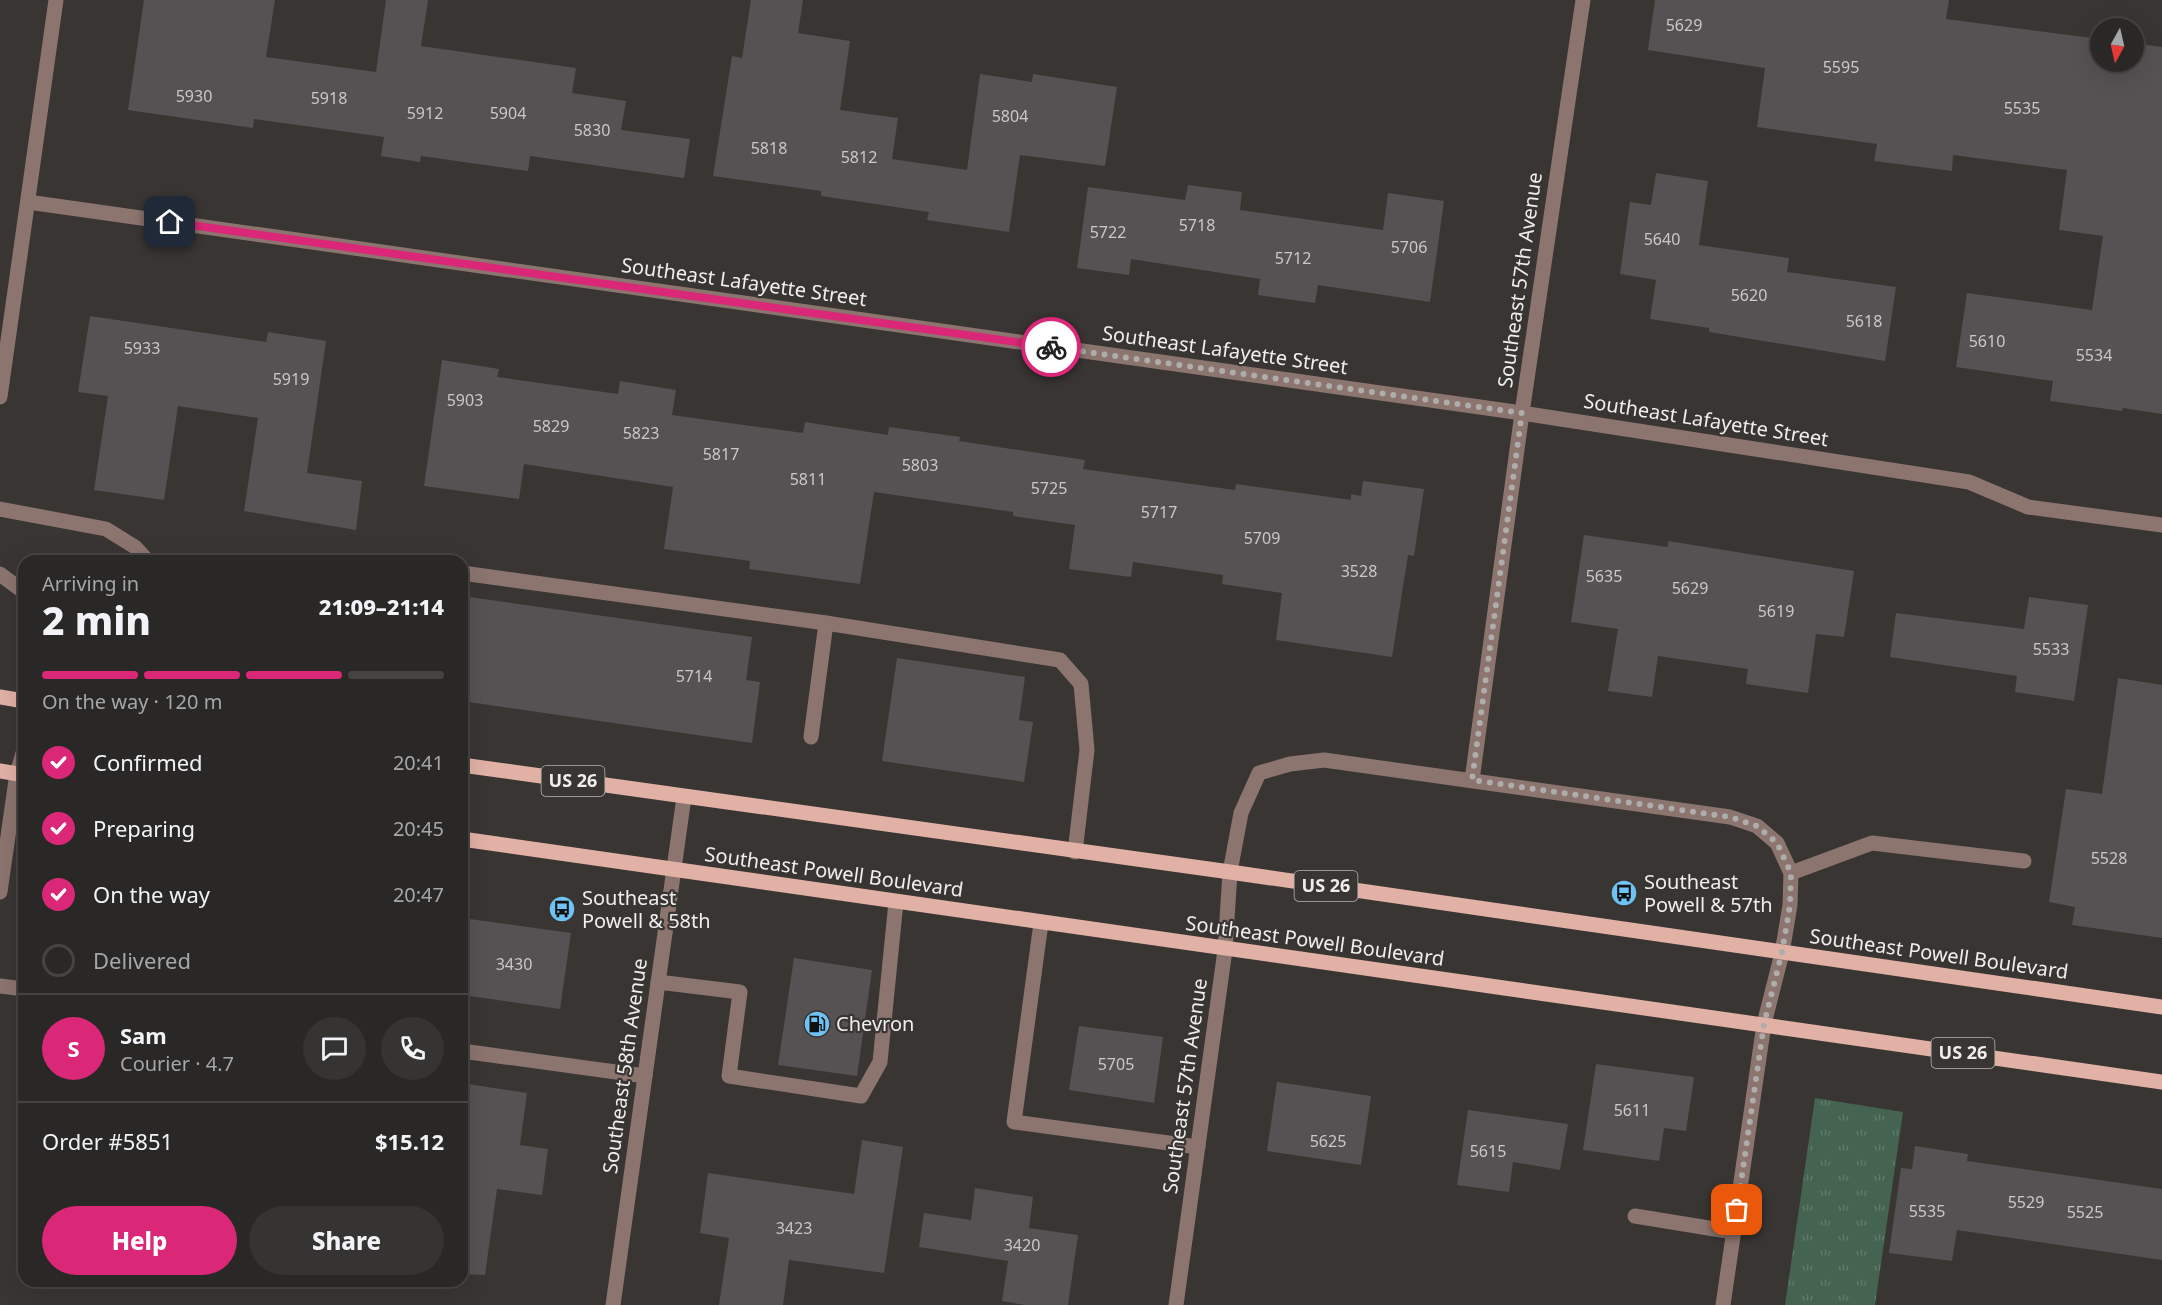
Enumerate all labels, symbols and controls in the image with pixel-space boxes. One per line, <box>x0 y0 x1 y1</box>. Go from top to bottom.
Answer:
house number: 5629 <box>1666 14 1702 36</box>
north arrow <box>2090 18 2144 72</box>
map controls <box>2090 18 2144 72</box>
house number: 5595 <box>1823 56 1859 78</box>
house number: 5930 <box>176 85 212 107</box>
house number: 5918 <box>311 87 347 109</box>
house number: 5535 <box>2004 97 2040 119</box>
house number: 5912 <box>407 102 443 124</box>
house number: 5904 <box>490 102 526 124</box>
house number: 5804 <box>992 105 1028 127</box>
house number: 5830 <box>574 119 610 141</box>
house number: 5818 <box>751 137 787 159</box>
house number: 5812 <box>841 146 877 168</box>
street label: Southeast 57th Avenue <box>1491 170 1548 389</box>
pin <box>144 196 195 247</box>
icon: home <box>153 205 186 238</box>
house number: 5718 <box>1179 214 1215 236</box>
house number: 5722 <box>1090 221 1126 243</box>
house number: 5640 <box>1644 228 1680 250</box>
house number: 5706 <box>1391 236 1427 258</box>
house number: 5712 <box>1275 247 1311 269</box>
street label: Southeast Lafayette Street <box>620 251 869 312</box>
house number: 5620 <box>1731 284 1767 306</box>
house number: 5618 <box>1846 310 1882 332</box>
courier <box>1021 317 1081 377</box>
street label: Southeast Lafayette Street <box>1101 319 1350 380</box>
house number: 5610 <box>1969 330 2005 352</box>
icon: bike <box>1035 331 1068 364</box>
house number: 5933 <box>124 337 160 359</box>
house number: 5534 <box>2076 344 2112 366</box>
house number: 5919 <box>273 368 309 390</box>
street label: Southeast Lafayette Street <box>1582 387 1830 452</box>
house number: 5903 <box>447 389 483 411</box>
house number: 5829 <box>533 415 569 437</box>
house number: 5823 <box>623 422 659 444</box>
house number: 5817 <box>703 443 739 465</box>
house number: 5803 <box>902 454 938 476</box>
house number: 5811 <box>790 468 826 490</box>
house number: 5725 <box>1031 477 1067 499</box>
house number: 5717 <box>1141 501 1177 523</box>
house number: 5709 <box>1244 527 1280 549</box>
house number: 3528 <box>1341 560 1377 582</box>
house number: 5635 <box>1586 565 1622 587</box>
text: Arriving in <box>42 570 139 597</box>
house number: 5629 <box>1672 577 1708 599</box>
text: 21:09–21:14 <box>319 591 444 621</box>
text: 2 min <box>42 593 151 646</box>
house number: 5619 <box>1758 600 1794 622</box>
house number: 5533 <box>2033 638 2069 660</box>
house number: 5714 <box>676 665 712 687</box>
text: On the way · 120 m <box>42 688 222 715</box>
icon: check <box>42 746 75 779</box>
text: Confirmed <box>93 747 203 777</box>
text: 20:41 <box>393 749 444 776</box>
road number: US 26 <box>542 766 604 796</box>
icon: check <box>42 812 75 845</box>
text: Preparing <box>93 813 195 843</box>
text: 20:45 <box>393 815 444 842</box>
street label: Southeast Powell Boulevard <box>703 840 965 903</box>
house number: 5528 <box>2091 847 2127 869</box>
place label: Southeast Powell & 57th <box>1644 868 1773 918</box>
road number: US 26 <box>1294 871 1358 901</box>
icon: check <box>42 878 75 911</box>
bus stop icon: Southeast Powell & 57th <box>1609 878 1639 908</box>
text: On the way <box>93 879 210 909</box>
text: 20:47 <box>393 881 444 908</box>
place label: Southeast Powell & 58th <box>582 884 711 934</box>
bus stop icon: Southeast Powell & 58th <box>547 894 577 924</box>
street label: Southeast Powell Boulevard <box>1184 909 1446 972</box>
street label: Southeast Powell Boulevard <box>1808 922 2070 985</box>
text: Delivered <box>93 945 191 975</box>
house number: 3430 <box>496 953 532 975</box>
street label: Southeast 58th Avenue <box>596 956 653 1175</box>
street label: Southeast 57th Avenue <box>1156 976 1213 1195</box>
fuel station icon: Chevron <box>802 1009 832 1039</box>
place label: Chevron <box>836 1010 914 1037</box>
button: chat <box>303 1017 366 1080</box>
button: phone <box>381 1017 444 1080</box>
text: Sam <box>120 1020 167 1050</box>
text: S <box>67 1033 80 1063</box>
road number: US 26 <box>1932 1038 1994 1068</box>
text: Courier · 4.7 <box>120 1050 234 1077</box>
house number: 5705 <box>1098 1053 1134 1075</box>
house number: 5611 <box>1614 1099 1650 1121</box>
text: Order #5851 <box>42 1126 173 1156</box>
text: $15.12 <box>375 1126 444 1156</box>
house number: 5625 <box>1310 1130 1346 1152</box>
house number: 5615 <box>1470 1140 1506 1162</box>
pin <box>1711 1184 1762 1235</box>
house number: 5529 <box>2008 1191 2044 1213</box>
icon: bag <box>1720 1193 1753 1226</box>
house number: 5535 <box>1909 1200 1945 1222</box>
house number: 5525 <box>2067 1201 2103 1223</box>
button: Help <box>42 1206 237 1275</box>
button: Share <box>249 1206 444 1275</box>
house number: 3423 <box>776 1217 812 1239</box>
house number: 3420 <box>1004 1234 1040 1256</box>

